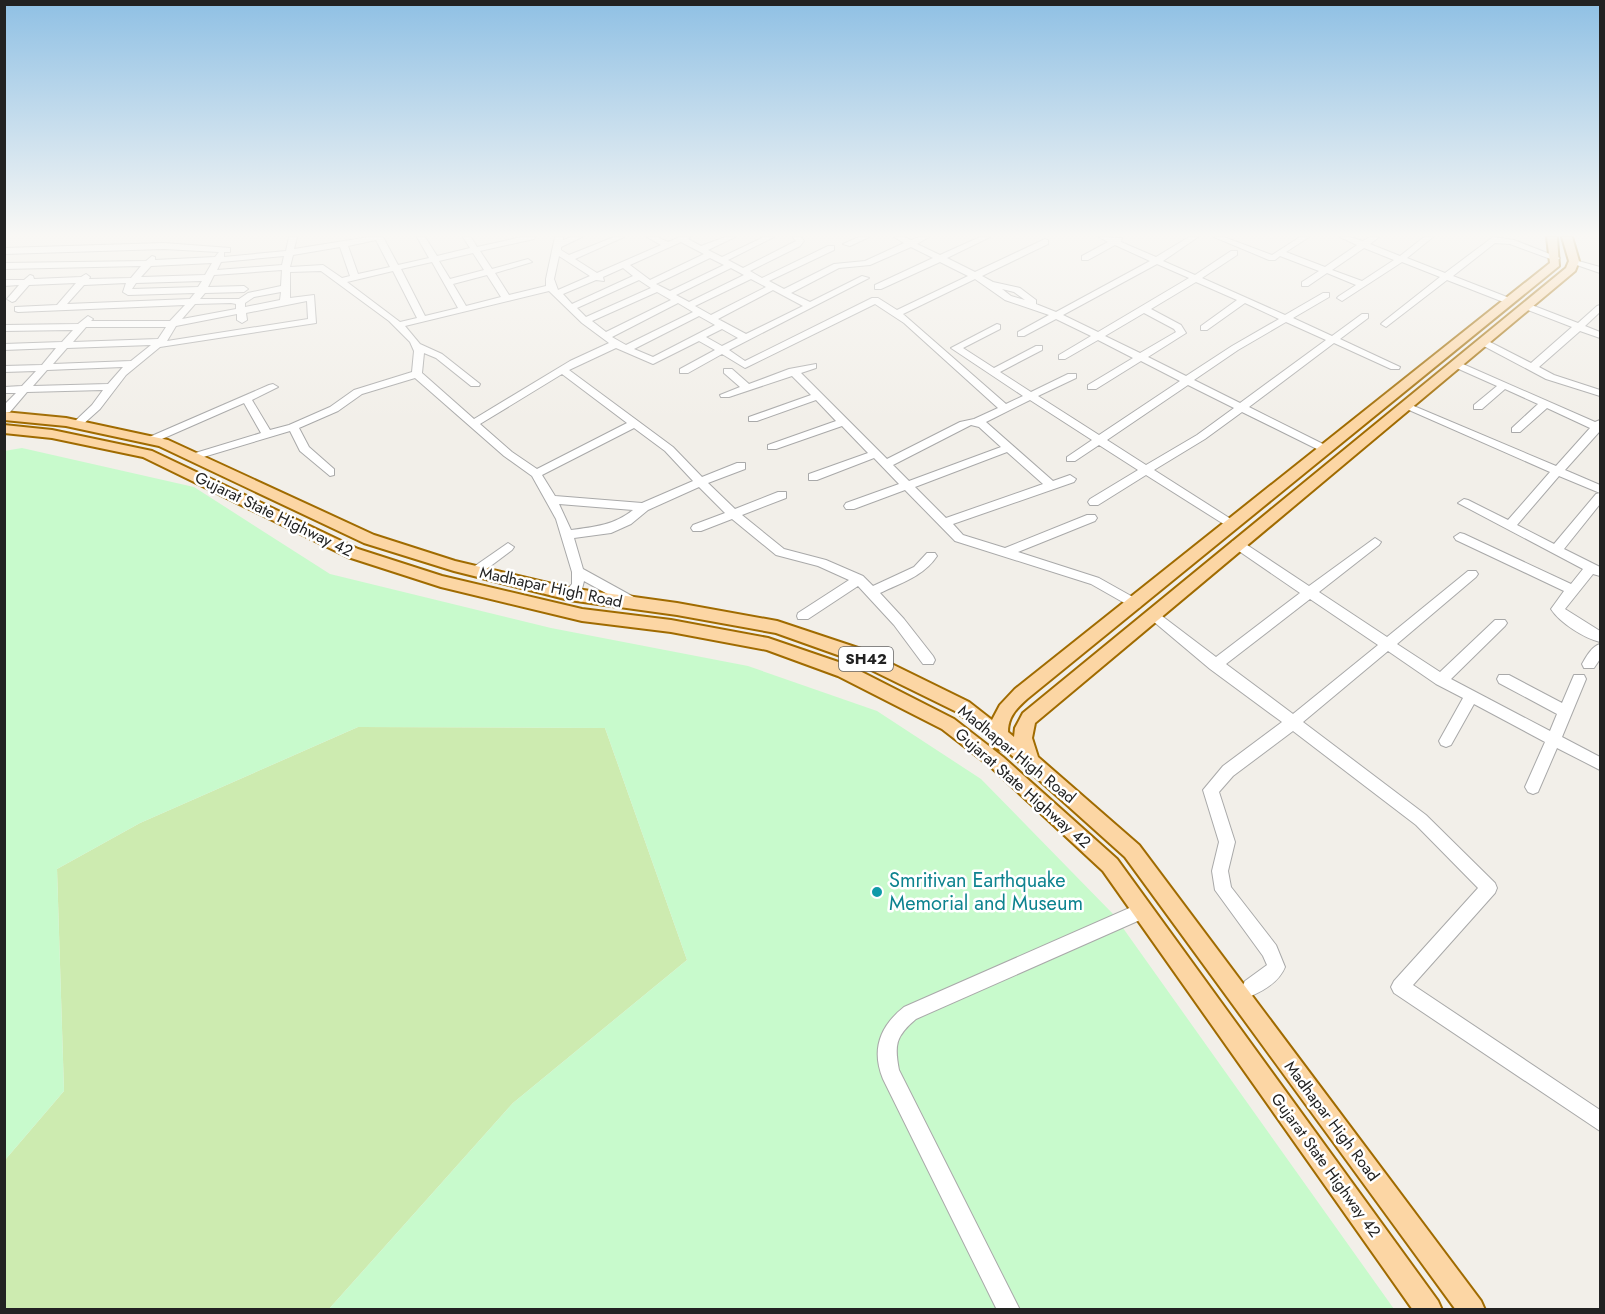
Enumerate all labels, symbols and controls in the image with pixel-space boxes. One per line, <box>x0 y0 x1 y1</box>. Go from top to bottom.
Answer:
street label: Gujarat State Highway 42 <box>191 466 357 562</box>
street label: Madhapar High Road <box>477 561 625 613</box>
road number: SH42 <box>839 647 893 671</box>
street label: Madhapar High Road <box>953 699 1081 809</box>
street label: Gujarat State Highway 42 <box>950 722 1096 854</box>
place label: Smritivan Earthquake Memorial and Museum <box>889 866 1083 918</box>
marker: Smritivan Earthquake Memorial and Museum <box>870 885 884 899</box>
street label: Madhapar High Road <box>1279 1056 1385 1186</box>
street label: Gujarat State Highway 42 <box>1266 1088 1386 1242</box>

